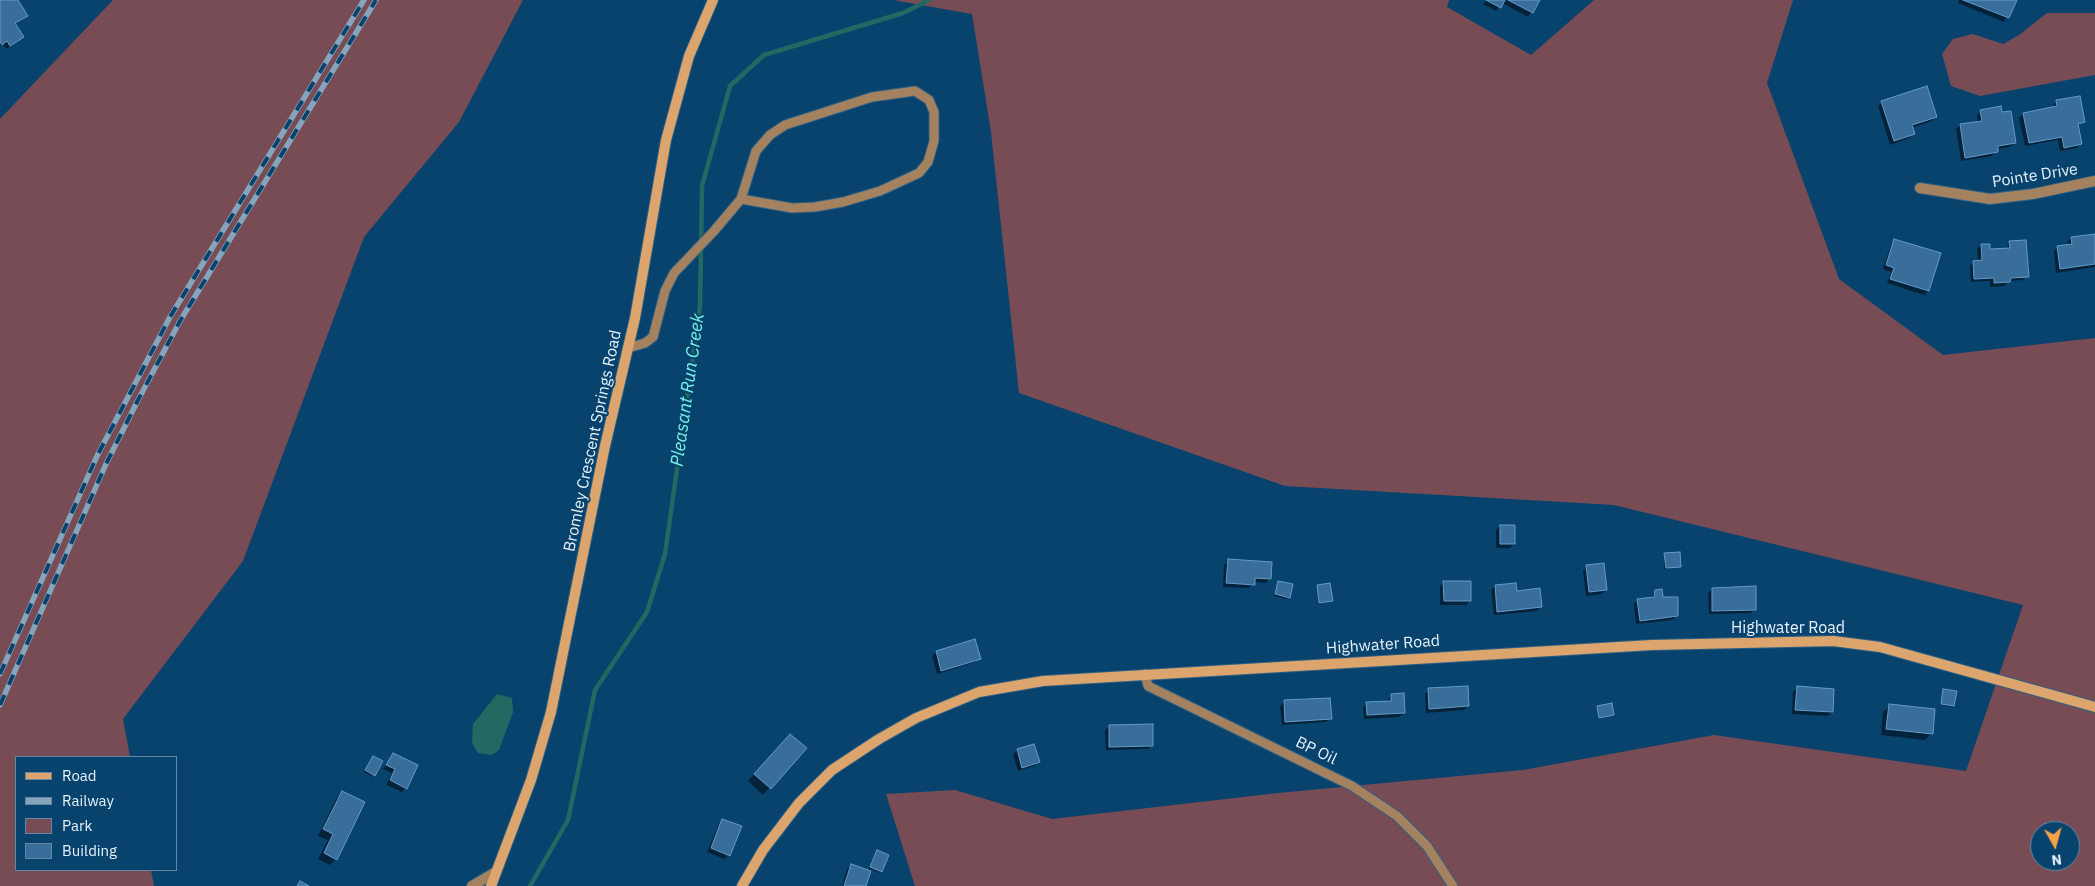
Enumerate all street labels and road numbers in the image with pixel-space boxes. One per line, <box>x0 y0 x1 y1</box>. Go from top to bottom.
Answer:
street label: Pointe Drive <box>1991 160 2079 192</box>
street label: Bromley Crescent Springs Road <box>560 329 626 553</box>
street label: Highwater Road <box>1731 618 1845 638</box>
street label: Highwater Road <box>1325 631 1441 659</box>
street label: BP Oil <box>1292 733 1340 769</box>

